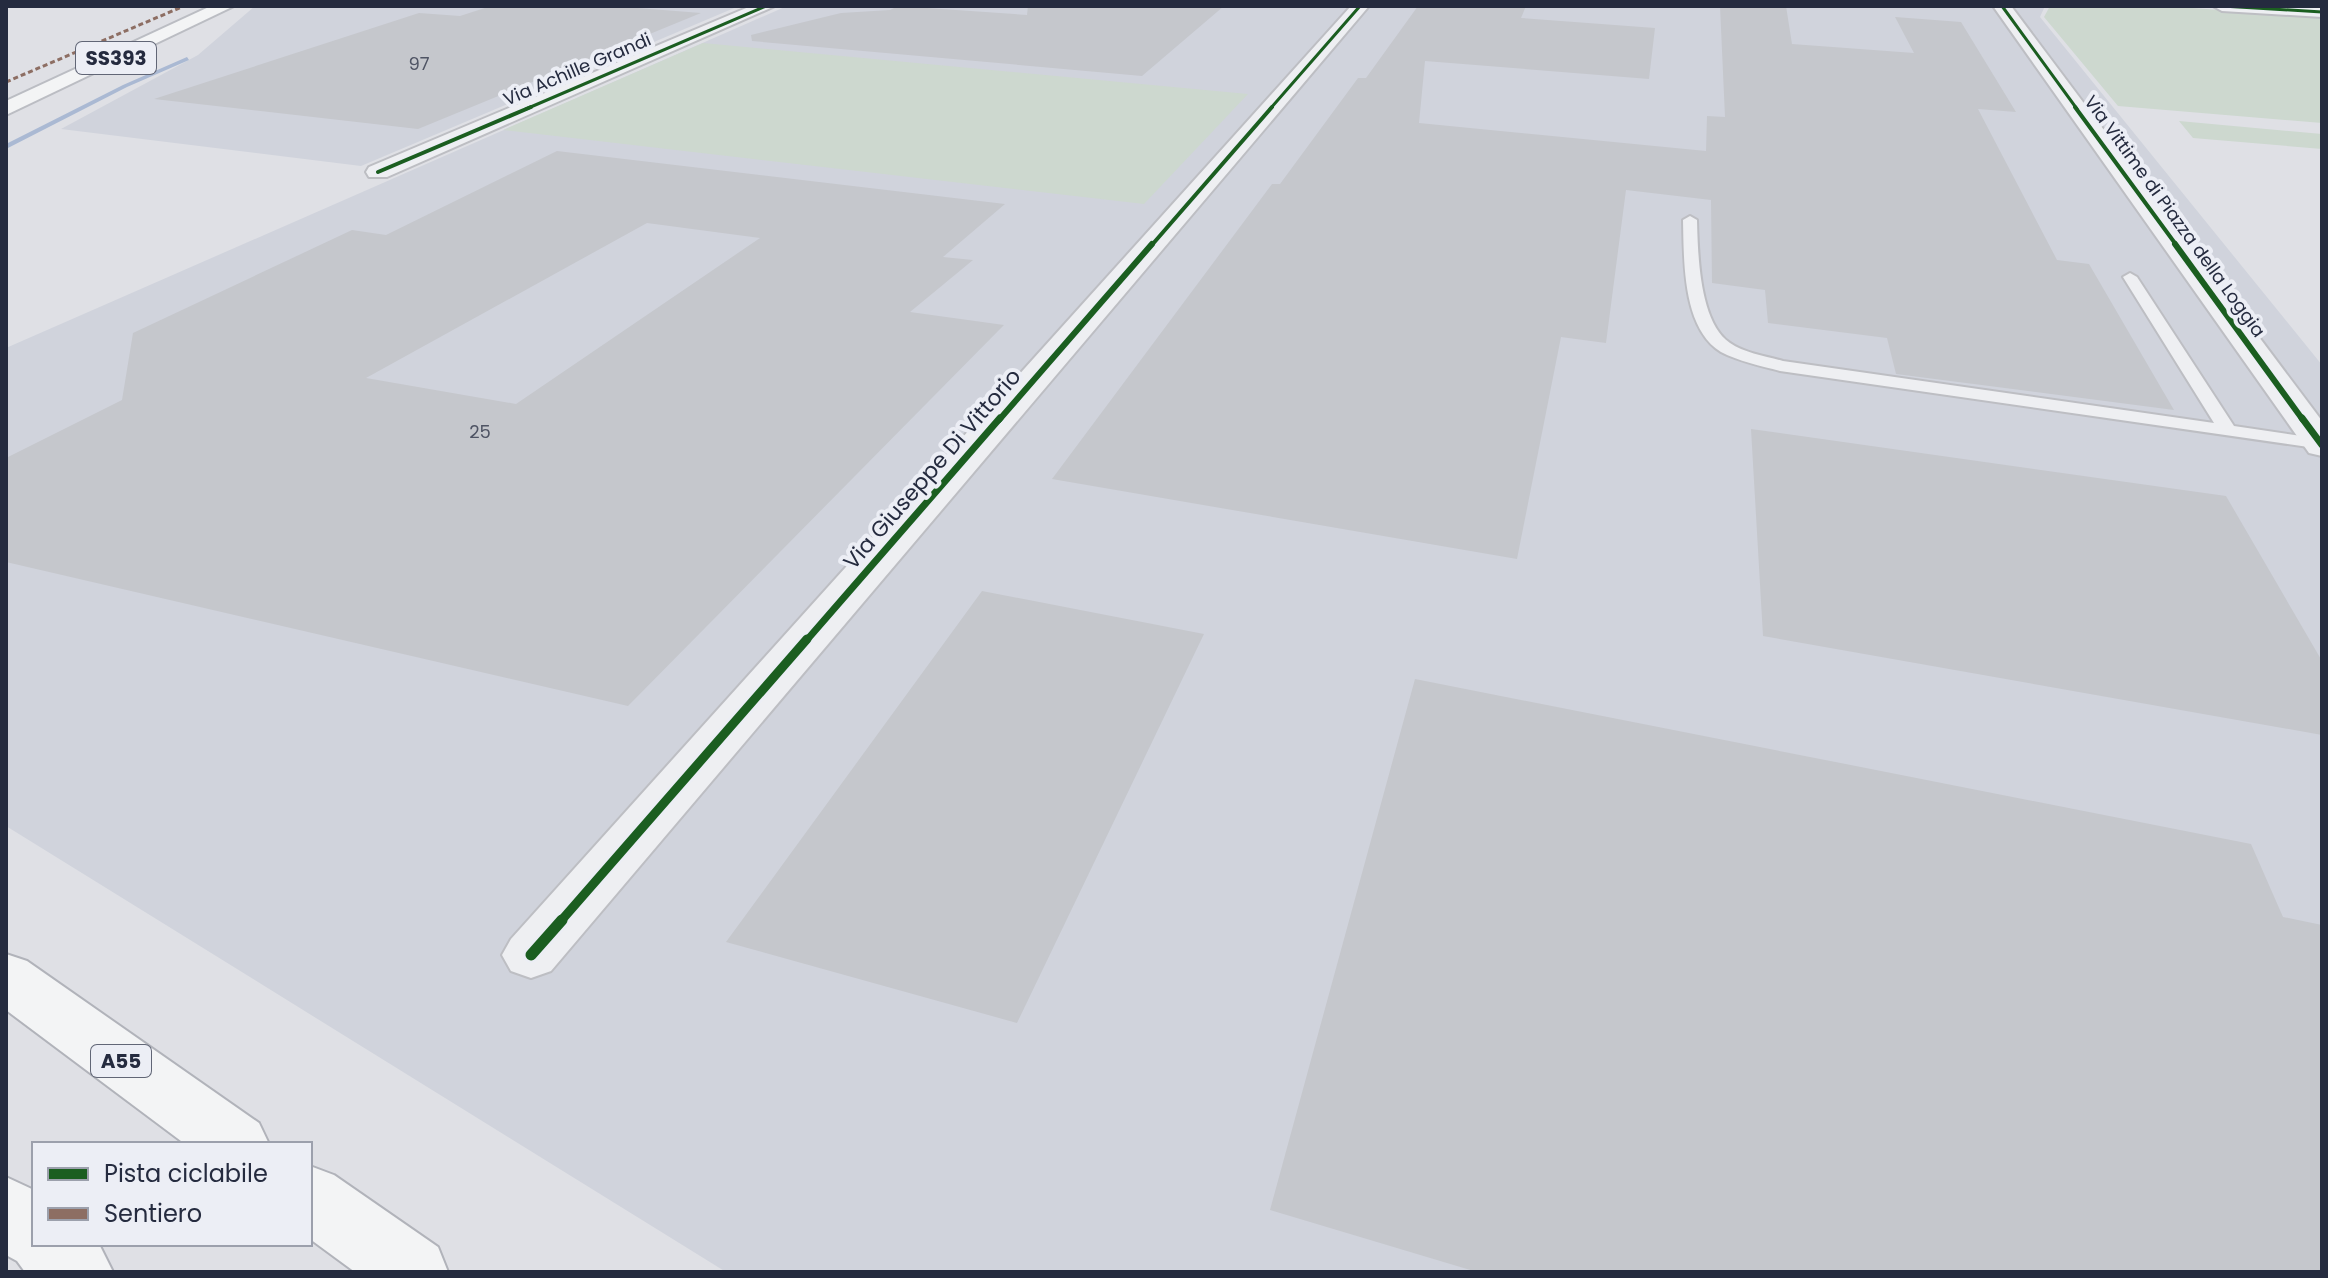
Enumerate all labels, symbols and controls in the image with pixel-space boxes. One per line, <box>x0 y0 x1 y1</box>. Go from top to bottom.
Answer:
street label: Via Achille Grandi <box>499 27 655 111</box>
road number: SS393 <box>76 42 156 74</box>
house number: 97 <box>408 51 430 76</box>
street label: Via Vittime di Piazza della Loggia <box>2079 90 2271 342</box>
street label: Via Giuseppe Di Vittorio <box>836 362 1028 576</box>
house number: 25 <box>469 419 491 444</box>
road number: A55 <box>91 1045 151 1077</box>
legend <box>32 1142 312 1246</box>
text: Pista ciclabile <box>104 1157 268 1190</box>
text: Sentiero <box>104 1197 202 1230</box>

